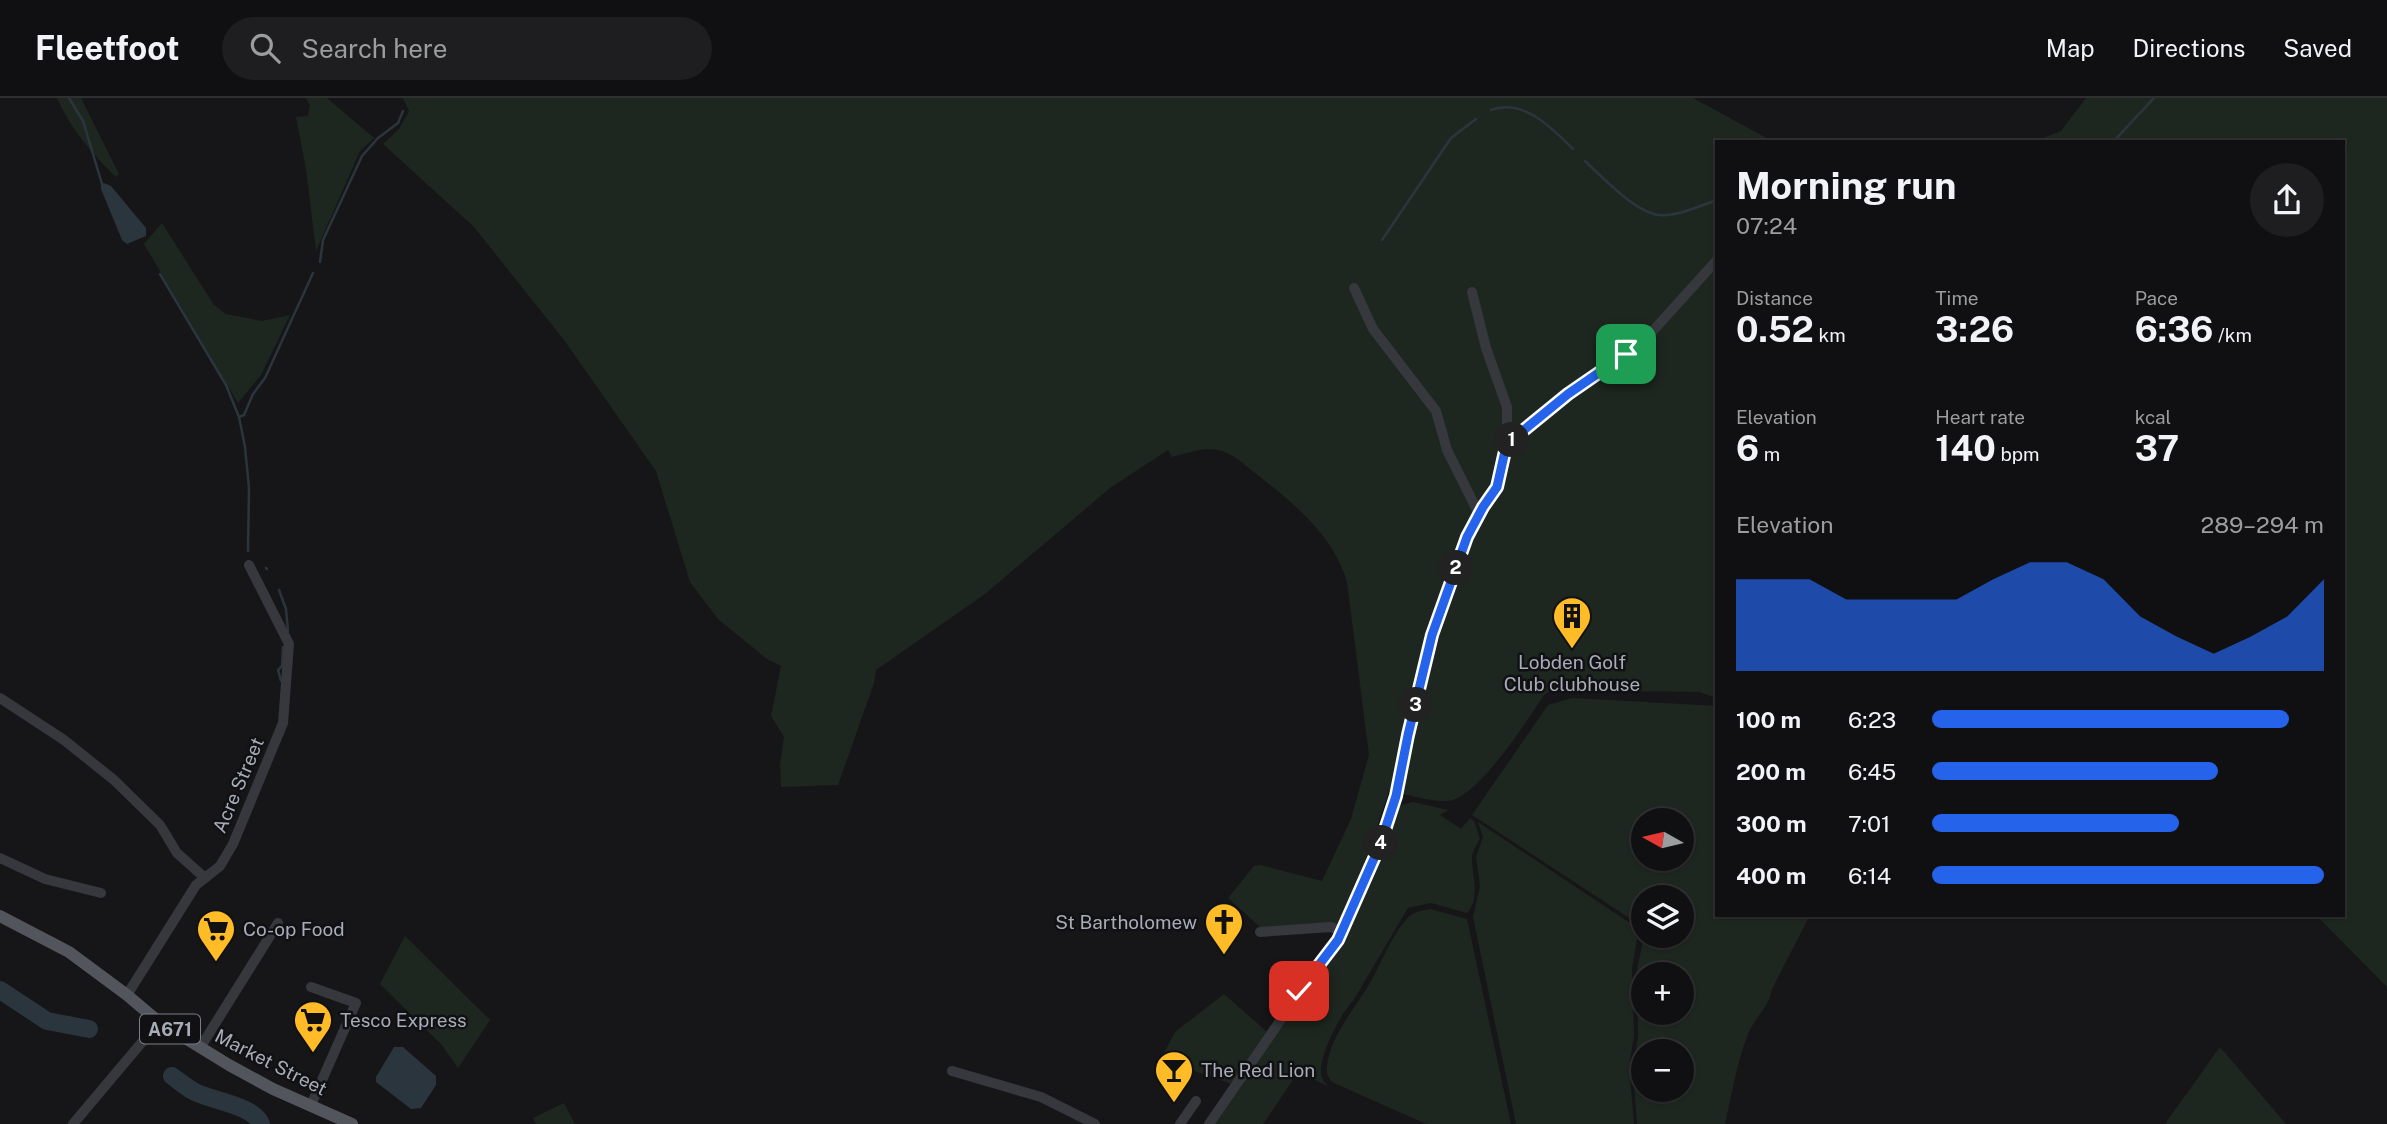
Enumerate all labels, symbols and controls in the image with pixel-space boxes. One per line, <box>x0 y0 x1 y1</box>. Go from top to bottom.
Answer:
search box <box>222 17 712 80</box>
text: Fleetfoot <box>35 29 180 67</box>
icon: search <box>246 29 284 67</box>
text: Search here <box>302 33 448 64</box>
text: Map <box>2046 34 2095 62</box>
text: Directions <box>2133 34 2245 62</box>
text: Saved <box>2283 34 2352 62</box>
text: Morning run <box>1736 163 1957 208</box>
button: share <box>2250 163 2324 237</box>
text: 07:24 <box>1736 212 1797 239</box>
text: Distance <box>1736 287 1813 309</box>
text: Time <box>1935 287 1979 309</box>
text: Pace <box>2135 287 2178 309</box>
text: 0.52 <box>1736 309 1814 350</box>
text: 3:26 <box>1935 309 2014 350</box>
text: 6:36 <box>2135 309 2214 350</box>
pin <box>1596 324 1656 384</box>
text: km <box>1814 324 1846 346</box>
text: /km <box>2214 324 2252 346</box>
icon: arrive <box>1607 335 1645 373</box>
text: Elevation <box>1736 406 1817 428</box>
text: Heart rate <box>1935 406 2025 428</box>
text: kcal <box>2135 406 2171 428</box>
pin: 1 <box>1494 422 1530 458</box>
text: 1 <box>1507 428 1516 450</box>
text: 6 <box>1736 428 1759 469</box>
text: 140 <box>1935 428 1996 469</box>
text: 37 <box>2135 428 2179 469</box>
text: m <box>1759 443 1780 465</box>
text: bpm <box>1996 443 2040 465</box>
text: Elevation <box>1736 511 1834 538</box>
text: 289–294 m <box>2200 511 2324 538</box>
pin: 2 <box>1438 550 1474 586</box>
text: 2 <box>1449 556 1462 578</box>
building icon: Lobden Golf Club clubhouse <box>1551 595 1593 650</box>
place label: Lobden Golf Club clubhouse <box>1504 651 1640 695</box>
pin: 3 <box>1398 688 1434 722</box>
text: 3 <box>1409 693 1422 715</box>
text: 100 m <box>1736 706 1801 733</box>
text: 6:23 <box>1848 706 1896 733</box>
street label: Acre Street <box>208 734 268 836</box>
text: 200 m <box>1736 758 1806 785</box>
text: 6:45 <box>1848 758 1896 785</box>
north arrow <box>1631 808 1694 872</box>
map controls <box>1631 808 1694 1102</box>
text: 300 m <box>1736 810 1807 837</box>
text: 7:01 <box>1848 810 1890 837</box>
pin: 4 <box>1364 826 1398 860</box>
text: 4 <box>1374 831 1387 853</box>
text: 400 m <box>1736 862 1806 889</box>
text: 6:14 <box>1848 862 1891 889</box>
button: layers <box>1631 885 1694 948</box>
church icon: St Bartholomew <box>1203 901 1245 956</box>
supermarket icon: Co-op Food <box>195 908 237 963</box>
place label: St Bartholomew <box>1055 911 1197 933</box>
place label: Co-op Food <box>243 918 345 940</box>
pin <box>1269 961 1329 1021</box>
button: + <box>1631 962 1694 1025</box>
icon: check <box>1280 972 1318 1010</box>
supermarket icon: Tesco Express <box>292 999 334 1054</box>
place label: Tesco Express <box>340 1009 467 1031</box>
road number: A671 <box>140 1014 200 1044</box>
street label: Market Street <box>211 1024 331 1100</box>
button: − <box>1631 1039 1694 1102</box>
bar icon: The Red Lion <box>1153 1049 1195 1104</box>
place label: The Red Lion <box>1201 1059 1315 1081</box>

